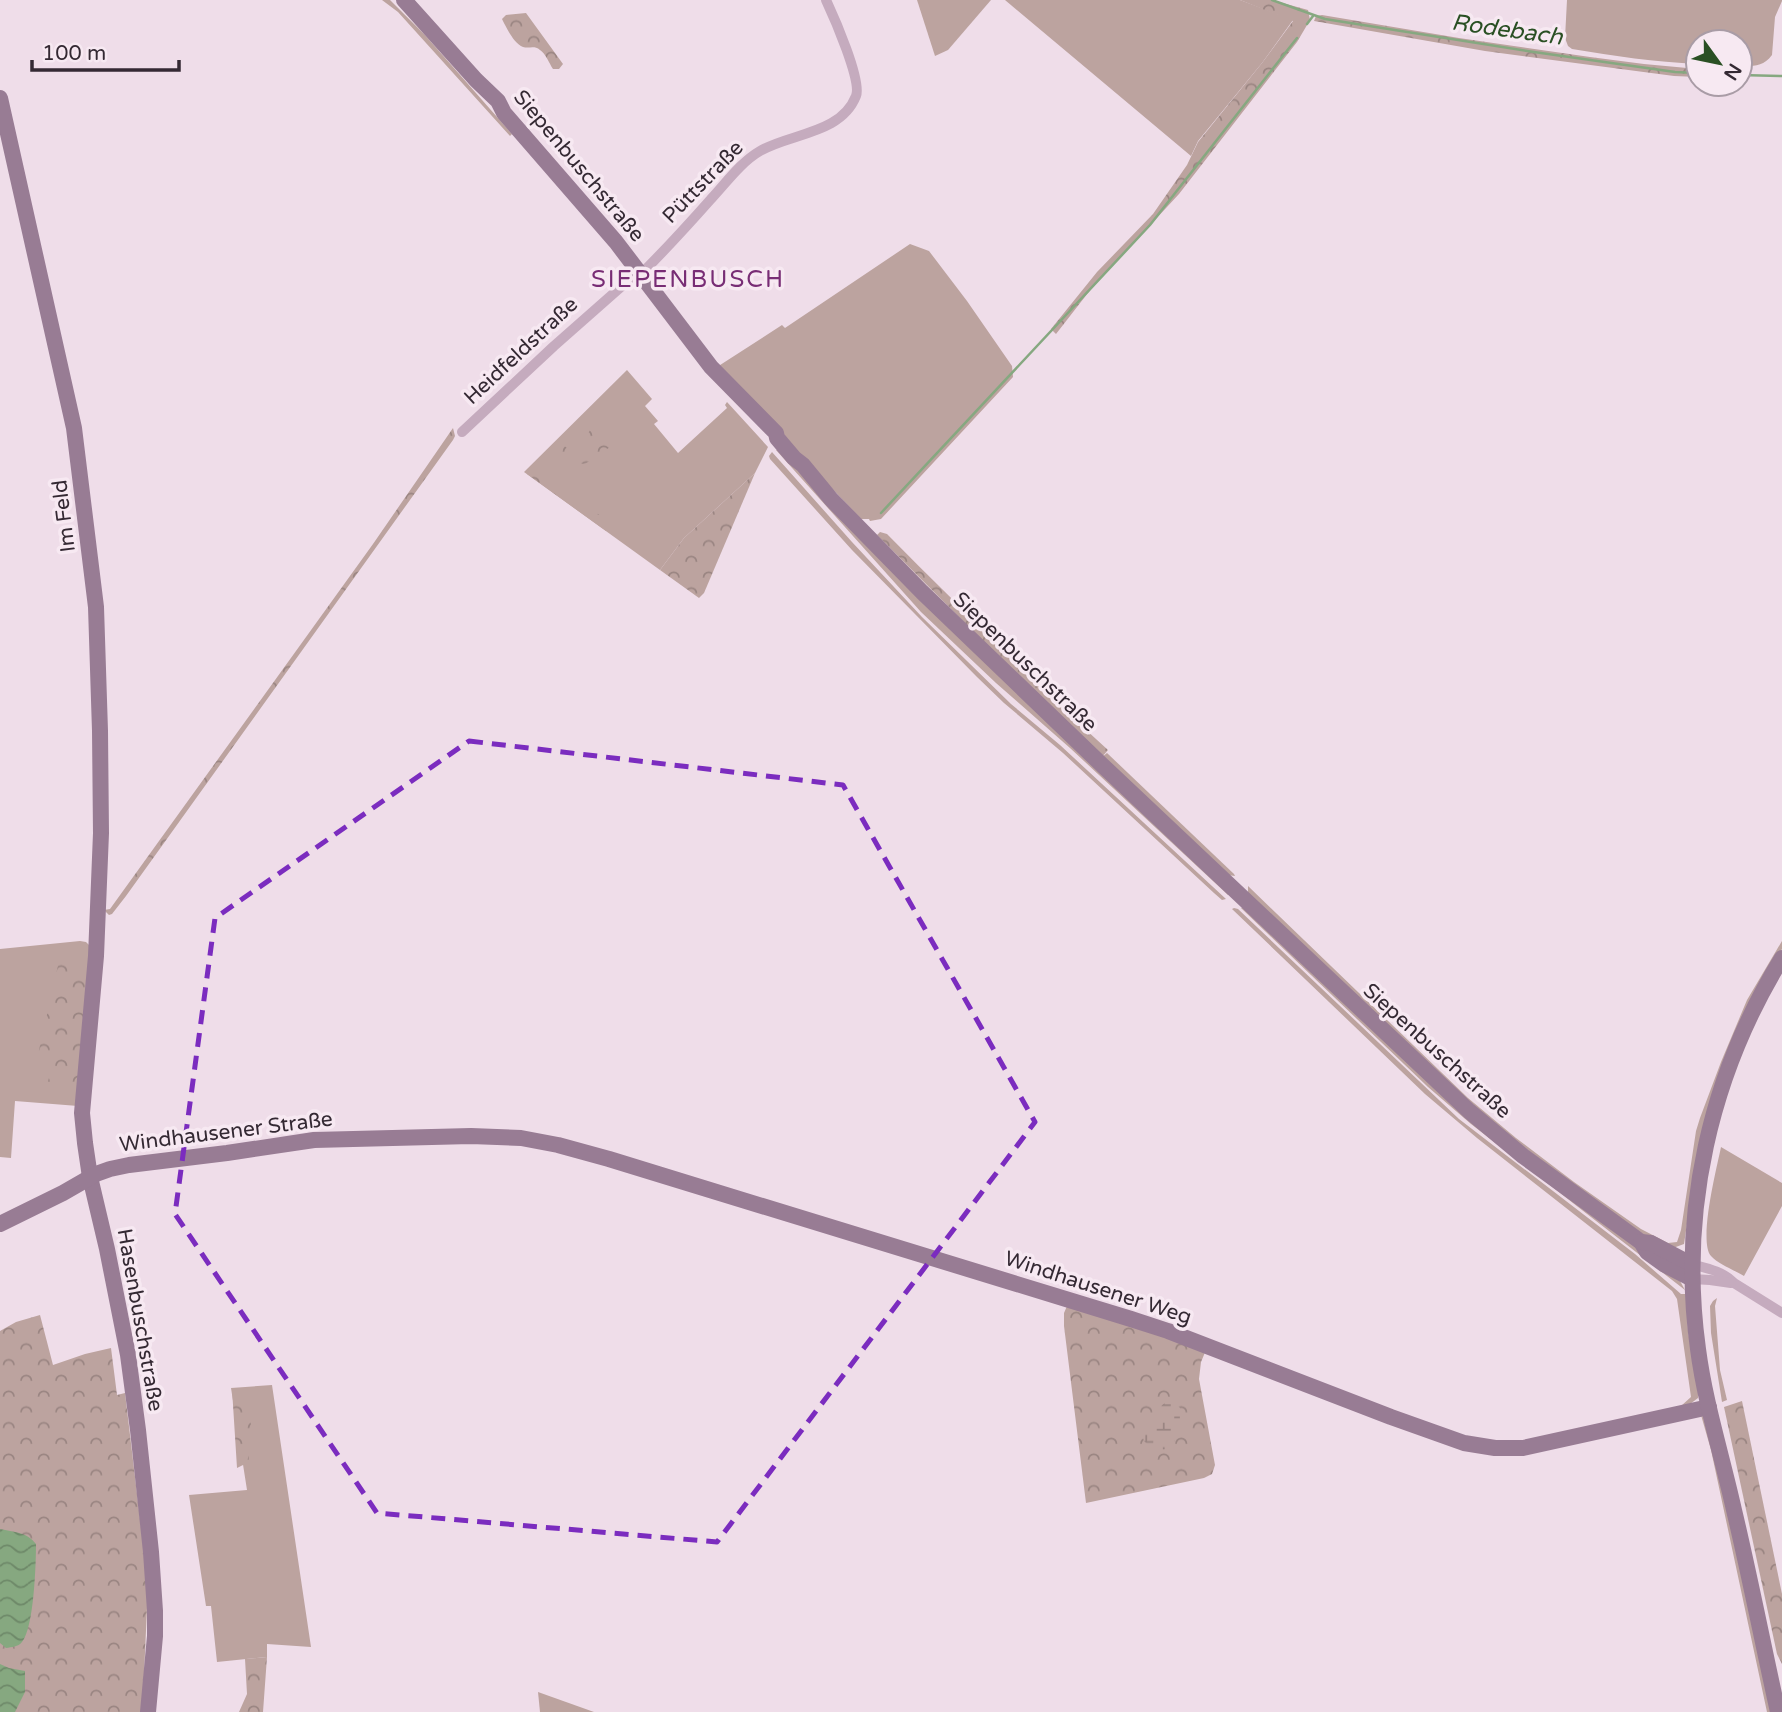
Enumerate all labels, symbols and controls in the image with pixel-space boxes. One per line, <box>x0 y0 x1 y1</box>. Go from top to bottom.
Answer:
water label: Rodebach <box>1450 8 1565 52</box>
scale bar <box>32 28 178 72</box>
north arrow <box>1684 28 1754 98</box>
text: 100 m <box>42 41 106 66</box>
text: N <box>1719 59 1746 84</box>
street label: Siepenbuschstraße <box>508 85 650 247</box>
street label: Püttstraße <box>657 135 749 229</box>
district label: SIEPENBUSCH <box>591 265 785 294</box>
street label: Heidfeldstraße <box>459 292 583 410</box>
street label: Im Feld <box>47 478 81 554</box>
street label: Siepenbuschstraße <box>948 587 1102 737</box>
street label: Siepenbuschstraße <box>1358 978 1516 1124</box>
street label: Windhausener Straße <box>118 1106 334 1157</box>
street label: Hasenbuschstraße <box>112 1227 168 1413</box>
street label: Windhausener Weg <box>1001 1246 1195 1330</box>

